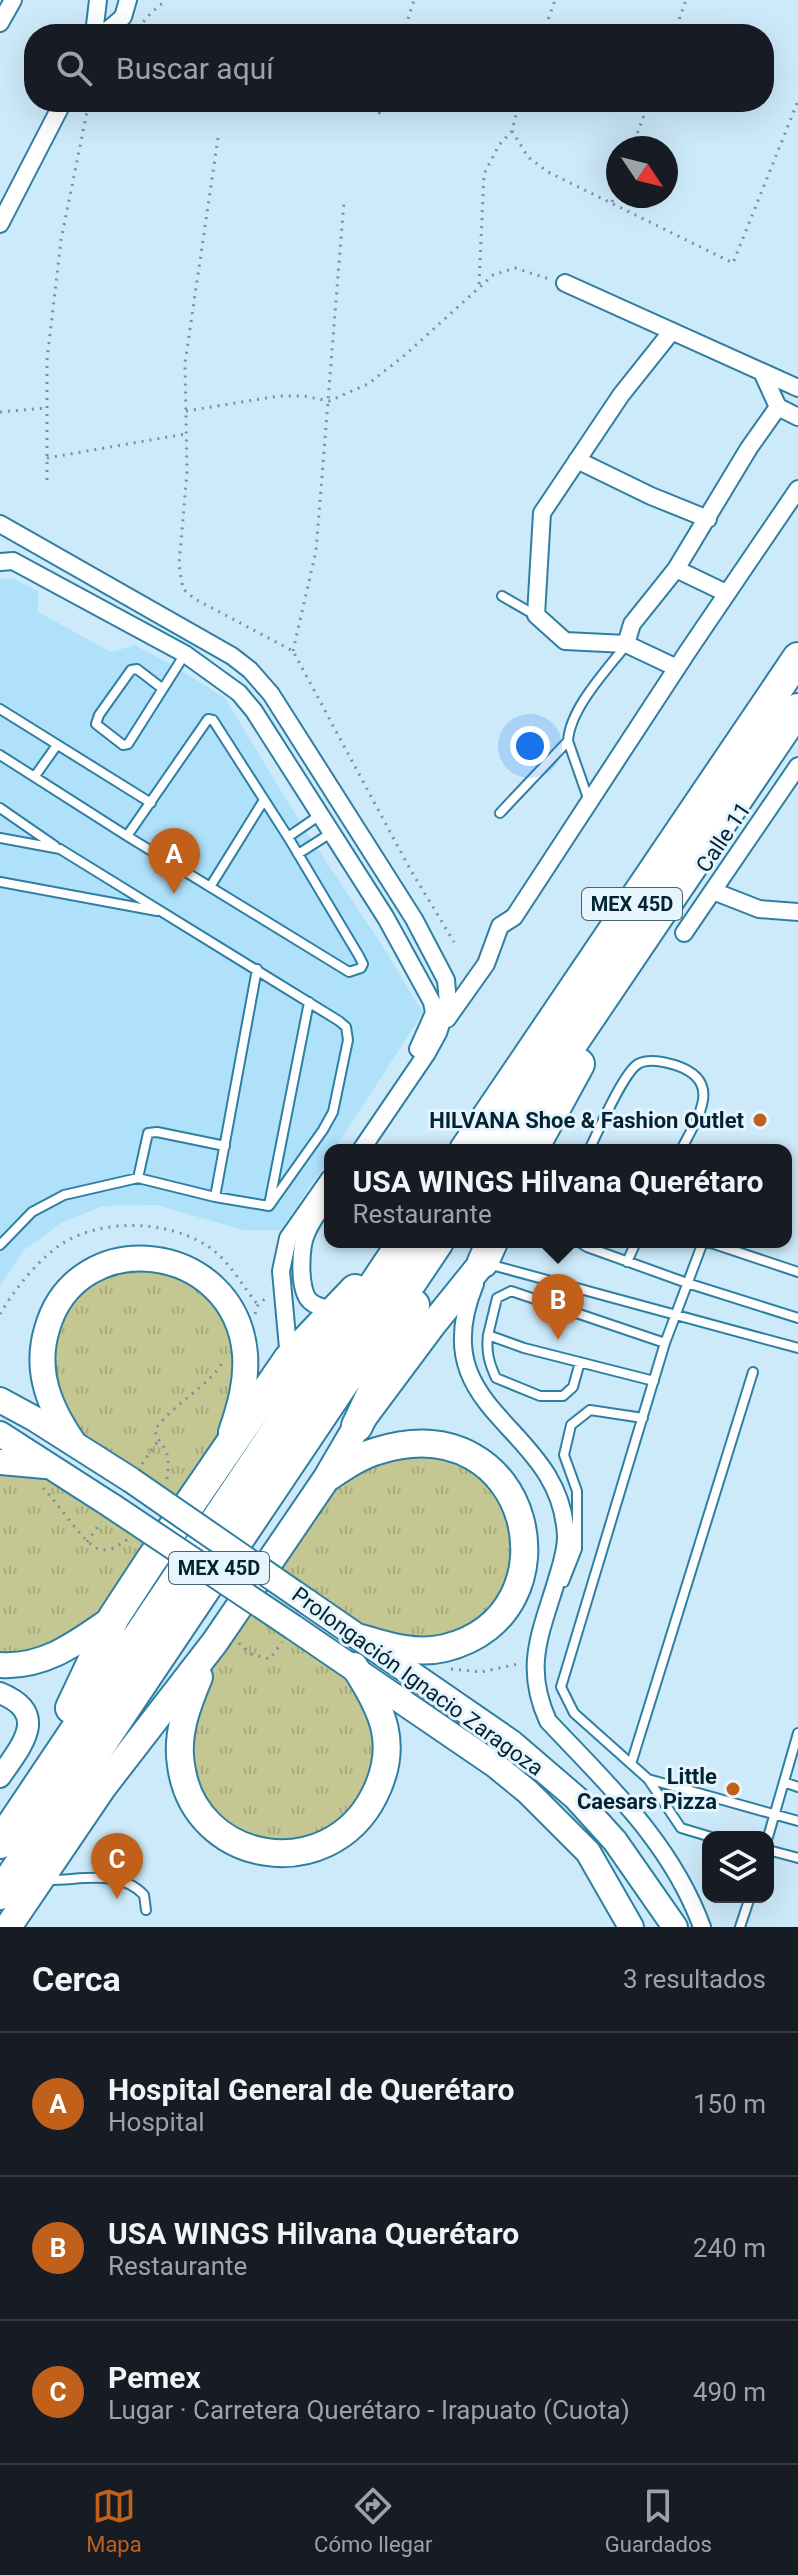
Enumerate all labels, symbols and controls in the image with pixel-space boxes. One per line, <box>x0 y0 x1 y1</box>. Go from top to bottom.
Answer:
search box <box>24 24 774 112</box>
icon: search <box>52 46 96 90</box>
text: Buscar aquí <box>116 51 274 86</box>
north arrow <box>606 136 678 208</box>
your location <box>510 726 550 766</box>
street label: Calle 11 <box>691 798 756 877</box>
pin: A <box>148 828 200 894</box>
road number: MEX 45D <box>582 888 682 920</box>
place label: HILVANA Shoe & Fashion Outlet <box>429 1108 745 1133</box>
marker: HILVANA Shoe & Fashion Outlet <box>751 1111 769 1129</box>
popup <box>324 1144 792 1248</box>
text: USA WINGS Hilvana Querétaro <box>352 1164 764 1199</box>
text: Restaurante <box>352 1199 492 1229</box>
pin: B <box>532 1274 584 1340</box>
road number: MEX 45D <box>169 1552 269 1584</box>
street label: Prolongación Ignacio Zaragoza <box>287 1582 548 1781</box>
place label: Little Caesars Pizza <box>577 1764 717 1814</box>
marker: Little Caesars Pizza <box>724 1780 742 1798</box>
map controls <box>702 1831 774 1903</box>
button: layers <box>702 1831 774 1903</box>
pin: C <box>91 1833 143 1899</box>
text: Cerca <box>32 1959 121 1999</box>
text: 3 resultados <box>623 1964 766 1994</box>
text: Hospital General de Querétaro <box>108 2072 514 2107</box>
text: A <box>49 2089 67 2119</box>
text: 150 m <box>693 2089 766 2119</box>
text: Hospital <box>108 2107 205 2137</box>
text: USA WINGS Hilvana Querétaro <box>108 2216 519 2251</box>
text: B <box>50 2233 66 2263</box>
text: 240 m <box>693 2233 766 2263</box>
text: Restaurante <box>108 2251 247 2281</box>
text: Pemex <box>108 2360 201 2395</box>
text: C <box>49 2377 67 2407</box>
text: 490 m <box>693 2377 766 2407</box>
text: Lugar · Carretera Querétaro - Irapuato (Cuota) <box>108 2395 630 2425</box>
tab: Mapa <box>86 2484 142 2557</box>
tab: Cómo llegar <box>314 2484 432 2557</box>
tab: Guardados <box>605 2484 712 2557</box>

